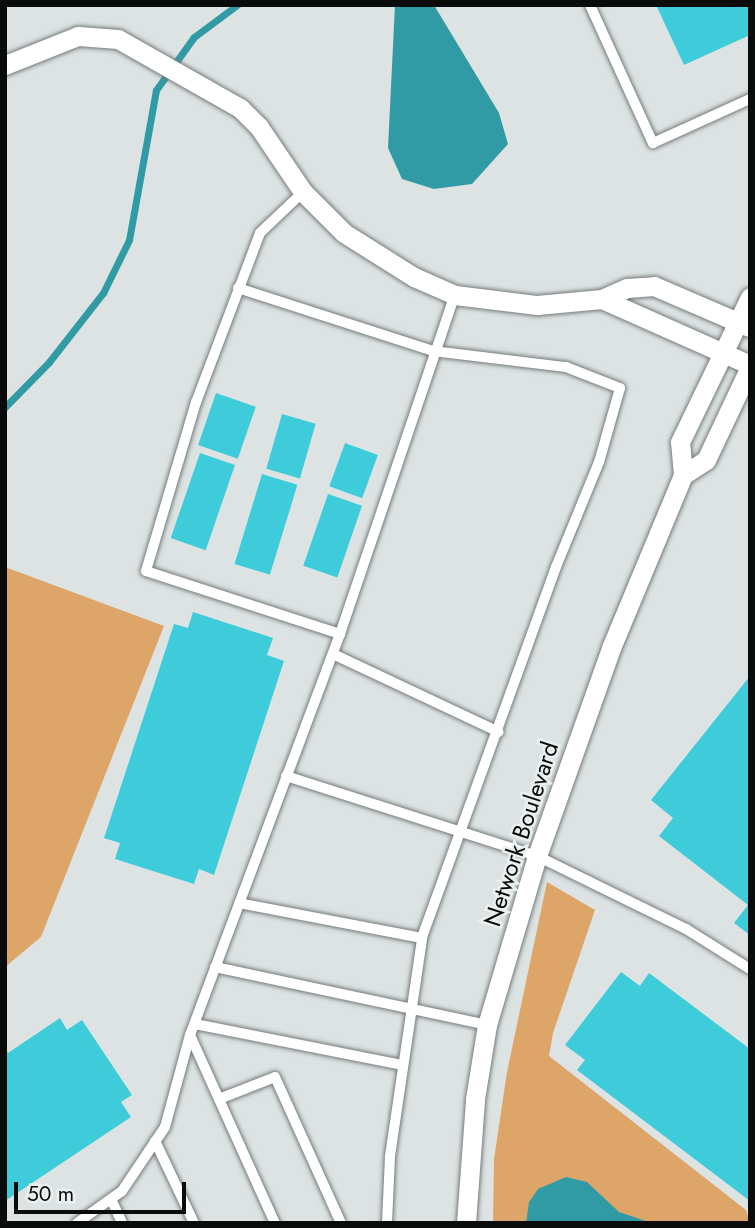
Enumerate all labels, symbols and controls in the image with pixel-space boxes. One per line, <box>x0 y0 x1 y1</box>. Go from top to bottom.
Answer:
street label: Network Boulevard <box>478 738 564 930</box>
scale bar <box>18 1168 189 1212</box>
text: 50 m <box>27 1179 74 1209</box>

